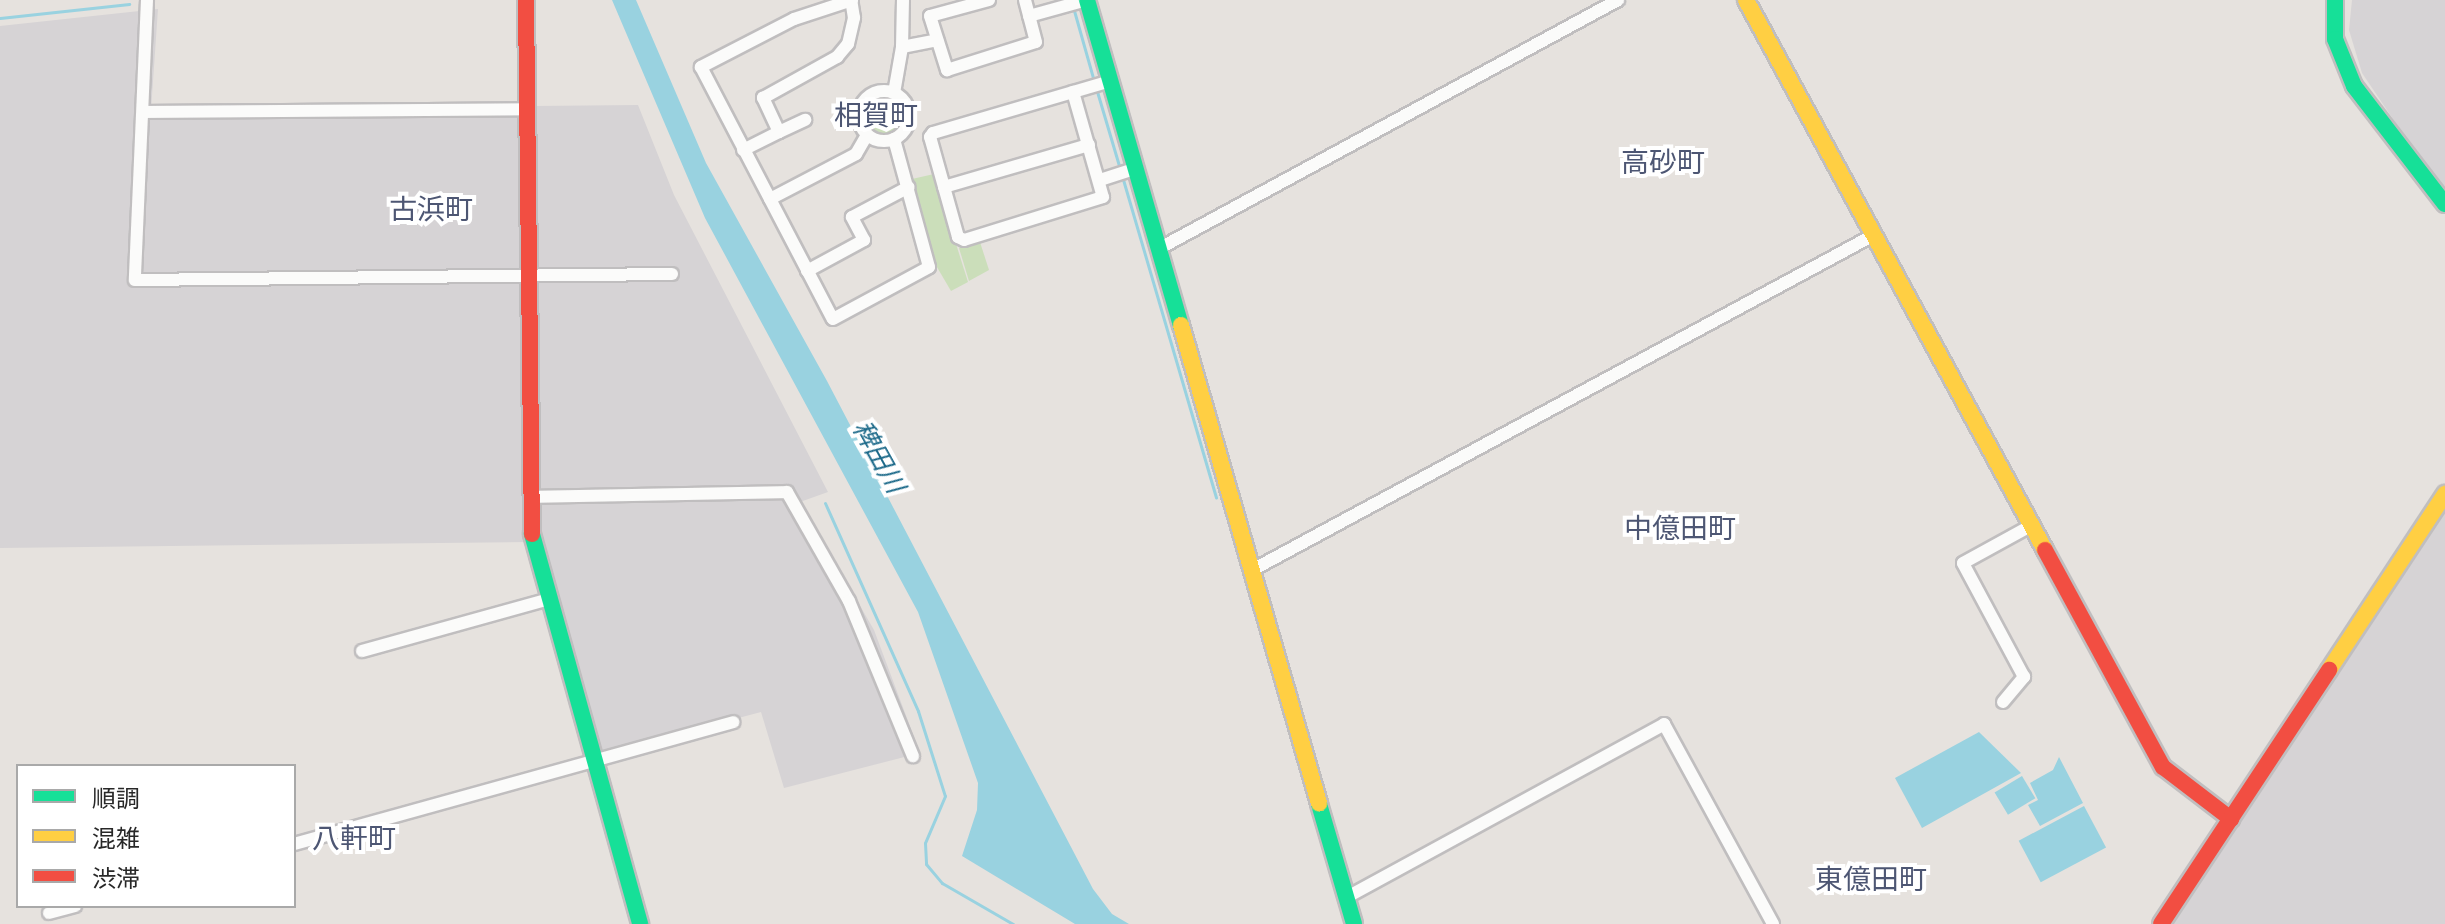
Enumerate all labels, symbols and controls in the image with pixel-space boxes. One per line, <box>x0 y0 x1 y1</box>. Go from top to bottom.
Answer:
district label: 相賀町 <box>834 99 918 133</box>
district label: 高砂町 <box>1621 146 1705 180</box>
district label: 古浜町 <box>389 193 473 227</box>
water label: 稗田川 <box>845 415 911 499</box>
district label: 中億田町 <box>1624 512 1736 546</box>
legend <box>16 764 296 908</box>
text: 順調 <box>92 785 140 813</box>
district label: 八軒町 <box>312 822 396 856</box>
text: 混雑 <box>92 825 140 853</box>
district label: 東億田町 <box>1815 863 1927 897</box>
text: 渋滞 <box>92 865 140 893</box>

